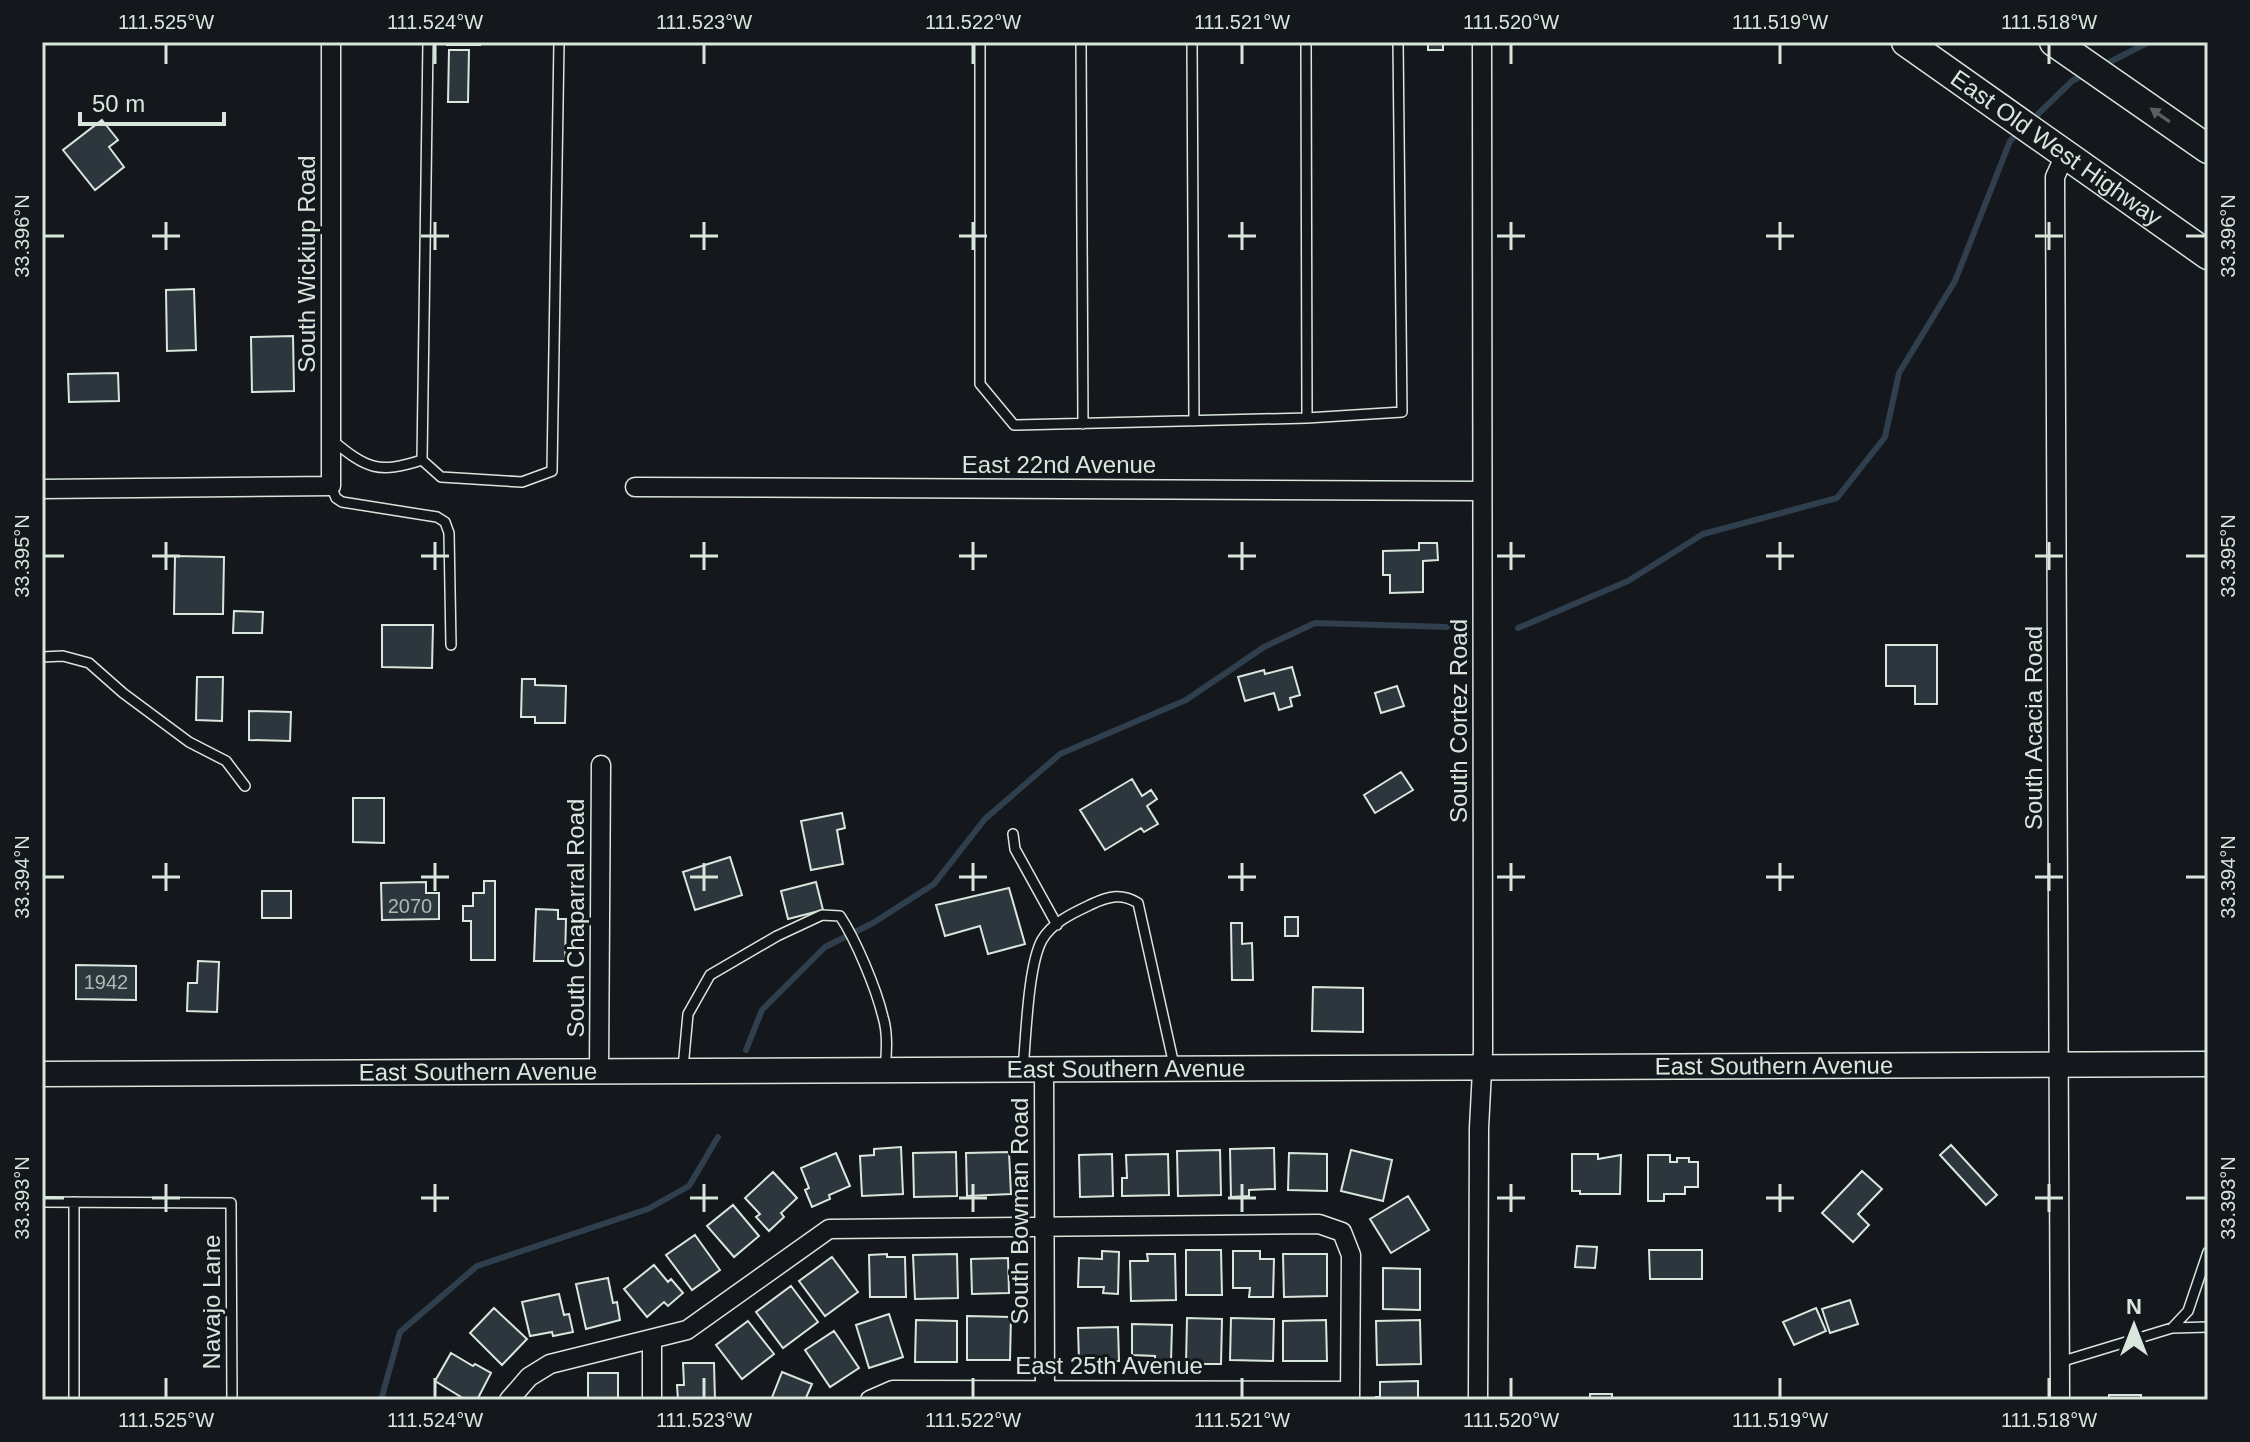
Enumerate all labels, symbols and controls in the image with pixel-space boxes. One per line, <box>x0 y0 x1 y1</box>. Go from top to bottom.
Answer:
text: 111.525°W <box>118 11 214 33</box>
text: 111.524°W <box>387 11 483 33</box>
text: 111.523°W <box>656 11 752 33</box>
text: 111.522°W <box>925 11 1021 33</box>
text: 111.521°W <box>1194 11 1290 33</box>
text: 111.520°W <box>1463 11 1559 33</box>
text: 111.519°W <box>1732 11 1828 33</box>
text: 111.518°W <box>2001 11 2097 33</box>
street label: East Old West Highway <box>1946 64 2167 231</box>
scale bar <box>80 76 224 126</box>
text: 50 m <box>92 90 145 117</box>
one-way arrow <box>2149 108 2170 123</box>
street label: South Wickiup Road <box>293 155 320 373</box>
text: 33.396°N <box>11 194 33 278</box>
text: 33.396°N <box>2217 194 2239 278</box>
street label: East 22nd Avenue <box>962 451 1156 478</box>
text: 33.395°N <box>11 514 33 598</box>
text: 33.395°N <box>2217 514 2239 598</box>
street label: South Cortez Road <box>1445 619 1472 823</box>
street label: South Acacia Road <box>2020 626 2047 830</box>
street label: South Chaparral Road <box>562 799 589 1037</box>
text: 33.394°N <box>11 835 33 919</box>
text: 33.394°N <box>2217 835 2239 919</box>
house number: 2070 <box>388 895 432 917</box>
house number: 1942 <box>84 971 128 993</box>
street label: East Southern Avenue <box>1655 1051 1893 1080</box>
street label: East Southern Avenue <box>1007 1054 1245 1083</box>
street label: East Southern Avenue <box>359 1057 597 1086</box>
street label: South Bowman Road <box>1006 1098 1033 1324</box>
text: 33.393°N <box>11 1156 33 1240</box>
text: 33.393°N <box>2217 1156 2239 1240</box>
street label: Navajo Lane <box>198 1235 225 1369</box>
north arrow <box>2094 1286 2174 1366</box>
text: N <box>2126 1294 2142 1319</box>
street label: East 25th Avenue <box>1015 1352 1203 1379</box>
text: 111.525°W <box>118 1409 214 1431</box>
text: 111.524°W <box>387 1409 483 1431</box>
text: 111.523°W <box>656 1409 752 1431</box>
text: 111.522°W <box>925 1409 1021 1431</box>
text: 111.521°W <box>1194 1409 1290 1431</box>
text: 111.520°W <box>1463 1409 1559 1431</box>
text: 111.519°W <box>1732 1409 1828 1431</box>
text: 111.518°W <box>2001 1409 2097 1431</box>

